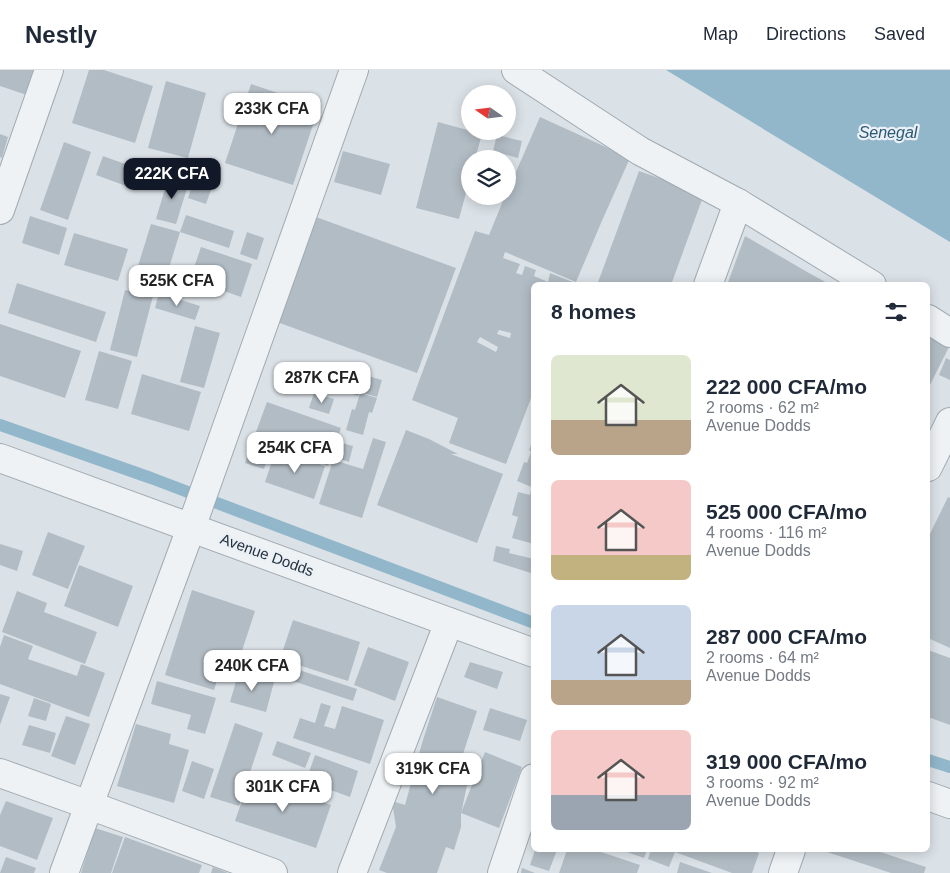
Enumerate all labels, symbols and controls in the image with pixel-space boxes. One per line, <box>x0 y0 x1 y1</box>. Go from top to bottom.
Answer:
text: Nestly <box>25 21 97 48</box>
text: Map <box>703 24 738 44</box>
text: Directions <box>766 24 846 44</box>
text: Saved <box>874 24 925 44</box>
north arrow <box>461 85 516 140</box>
map controls <box>461 85 516 205</box>
pin: 233K CFA <box>220 92 324 135</box>
text: 233K CFA <box>235 100 309 117</box>
water label: Senegal <box>859 124 918 141</box>
button: layers <box>461 150 516 205</box>
pin: 222K CFA <box>120 158 224 200</box>
text: 222K CFA <box>135 165 209 182</box>
pin: 525K CFA <box>125 264 229 307</box>
text: 525K CFA <box>140 272 214 289</box>
icon: filters <box>882 298 910 326</box>
text: 8 homes <box>551 300 636 323</box>
pin: 287K CFA <box>270 362 374 404</box>
text: 287K CFA <box>285 369 359 386</box>
icon: home <box>591 375 651 435</box>
text: 222 000 CFA/mo <box>706 375 867 398</box>
text: 2 rooms · 62 m² <box>706 399 819 416</box>
text: Avenue Dodds <box>706 417 811 434</box>
pin: 254K CFA <box>243 432 347 474</box>
text: 254K CFA <box>258 439 332 456</box>
icon: home <box>591 500 651 560</box>
text: 525 000 CFA/mo <box>706 500 867 523</box>
text: 4 rooms · 116 m² <box>706 524 827 541</box>
street label: Avenue Dodds <box>218 530 316 579</box>
text: Avenue Dodds <box>706 542 811 559</box>
icon: home <box>591 625 651 685</box>
text: 287 000 CFA/mo <box>706 625 867 648</box>
text: 2 rooms · 64 m² <box>706 649 819 666</box>
pin: 240K CFA <box>200 650 304 692</box>
text: 240K CFA <box>215 657 289 674</box>
text: Avenue Dodds <box>706 667 811 684</box>
icon: home <box>591 750 651 810</box>
text: 319 000 CFA/mo <box>706 750 867 773</box>
pin: 319K CFA <box>381 752 485 795</box>
text: 319K CFA <box>396 760 470 777</box>
pin: 301K CFA <box>231 770 335 813</box>
text: 3 rooms · 92 m² <box>706 774 819 791</box>
text: 301K CFA <box>246 778 320 795</box>
text: Avenue Dodds <box>706 792 811 809</box>

